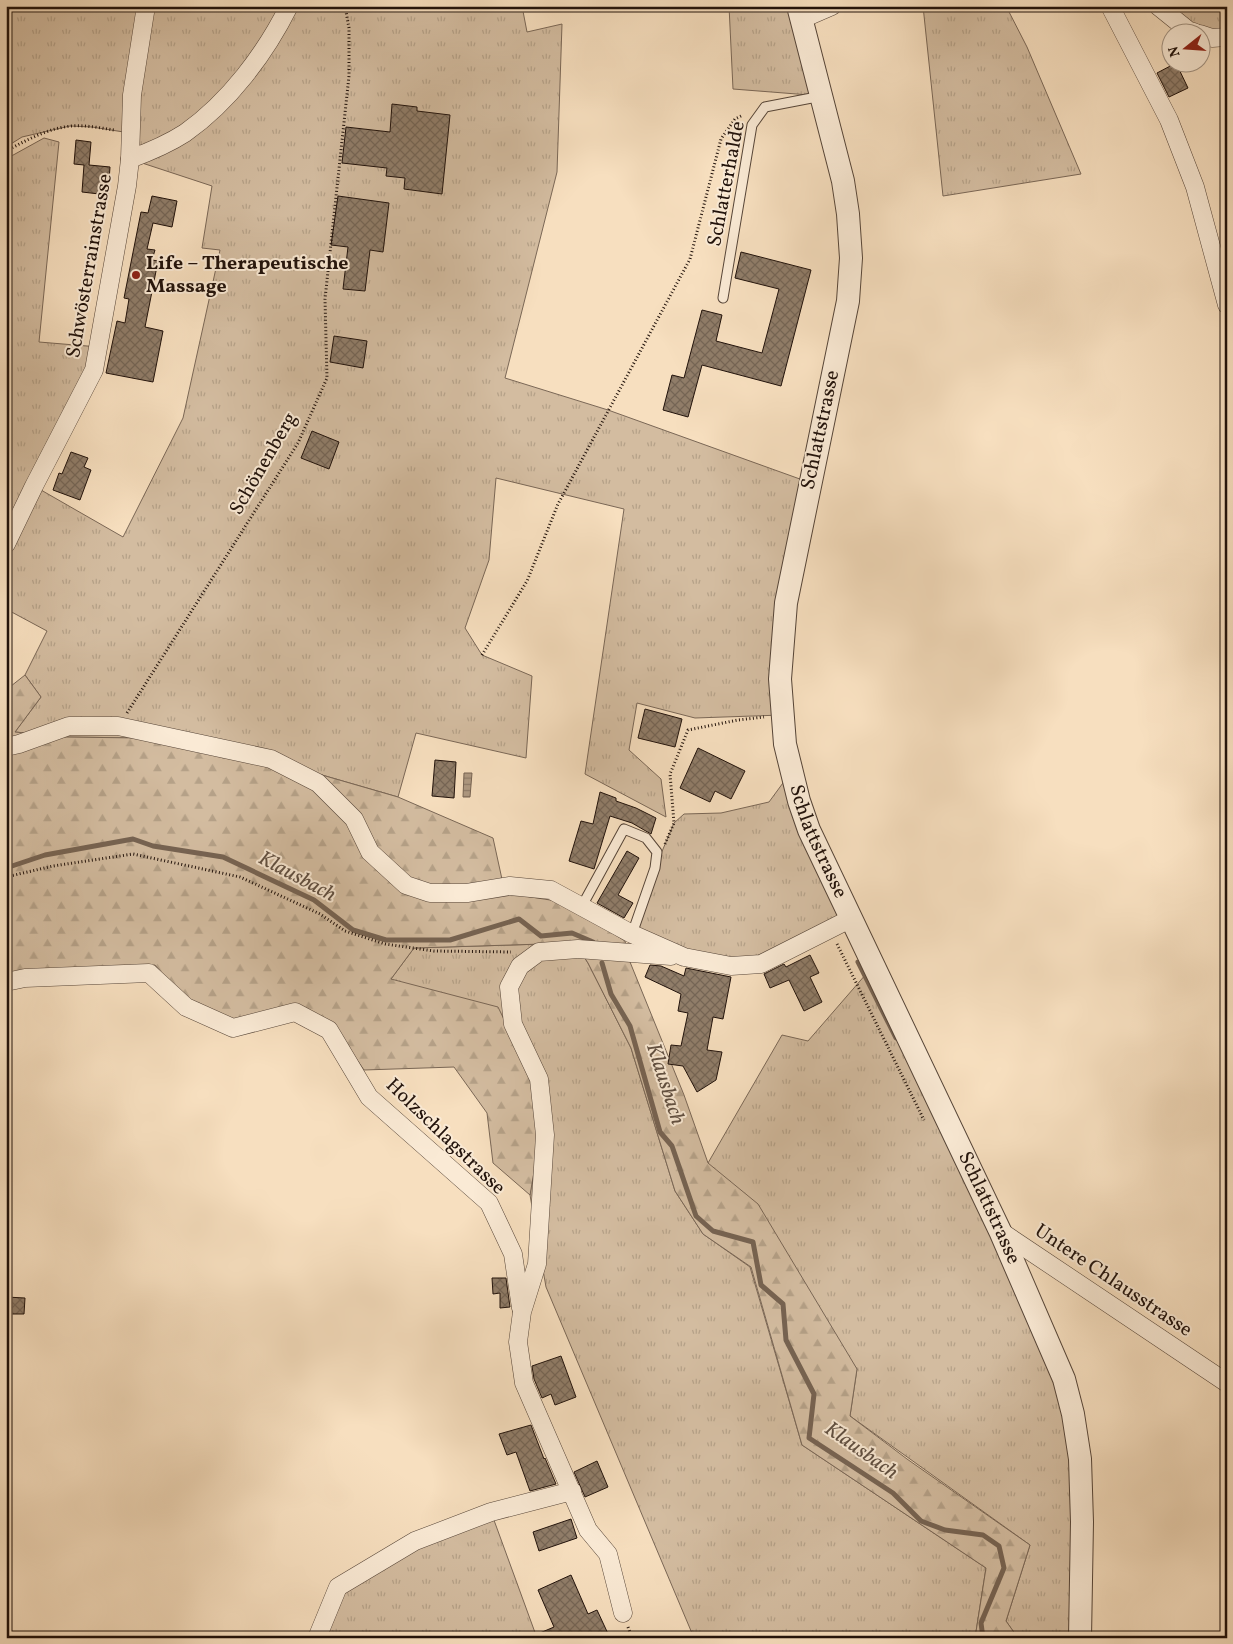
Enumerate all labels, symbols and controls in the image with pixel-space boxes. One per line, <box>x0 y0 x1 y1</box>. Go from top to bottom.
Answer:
north arrow <box>1160 22 1210 72</box>
text: N <box>1164 44 1186 59</box>
street label: Schlatterhalde <box>701 119 753 249</box>
street label: Schwösterrainstrasse <box>60 172 120 360</box>
place label: Life – Therapeutische Massage <box>146 250 349 301</box>
marker: Life – Therapeutische Massage <box>130 269 142 281</box>
street label: Schlattstrasse <box>795 368 847 492</box>
street label: Schönenberg <box>223 407 305 521</box>
street label: Schlattstrasse <box>781 782 854 903</box>
water label: Klausbach <box>253 844 341 910</box>
water label: Klausbach <box>638 1040 692 1128</box>
street label: Holzschlagstrasse <box>379 1072 511 1202</box>
street label: Schlattstrasse <box>950 1147 1027 1269</box>
street label: Untere Chlausstrasse <box>1029 1218 1197 1344</box>
water label: Klausbach <box>818 1415 904 1487</box>

